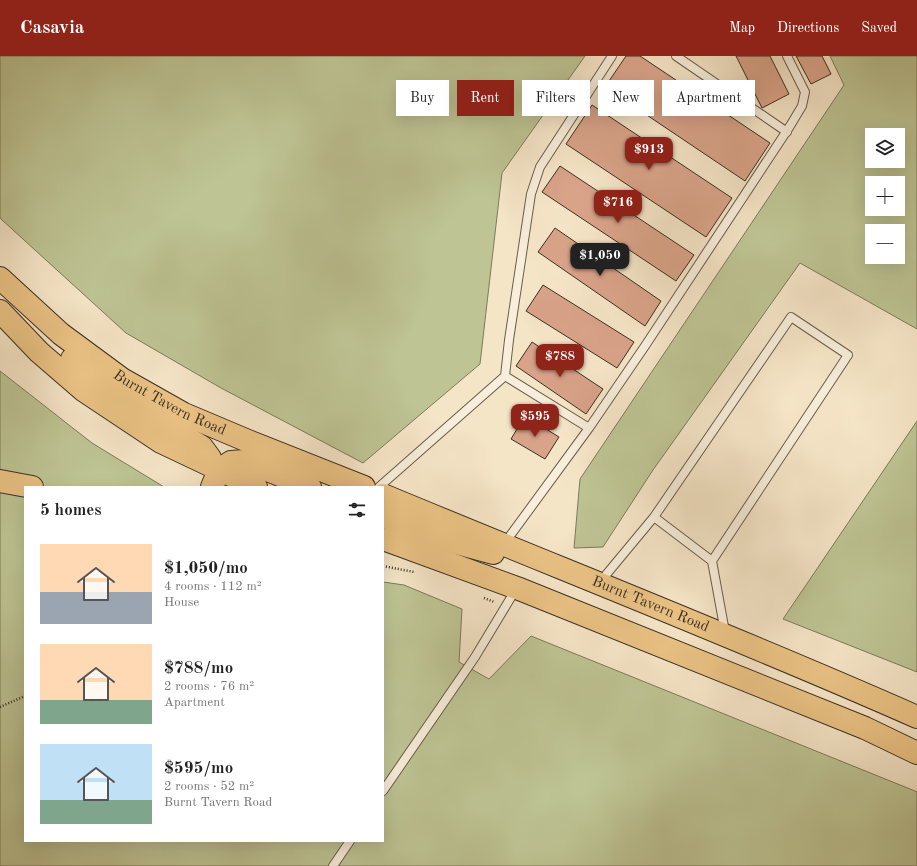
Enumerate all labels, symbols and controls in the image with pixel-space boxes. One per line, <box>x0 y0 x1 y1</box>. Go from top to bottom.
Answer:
text: Casavia <box>20 19 84 38</box>
text: Map <box>729 21 755 35</box>
text: Directions <box>777 21 839 35</box>
text: Saved <box>861 21 897 35</box>
chip: Buy <box>396 80 449 116</box>
chip: Rent <box>457 80 514 116</box>
chip: Filters <box>522 80 590 116</box>
chip: New <box>598 80 654 116</box>
chip: Apartment <box>662 80 755 116</box>
map controls <box>865 128 905 264</box>
button: layers <box>865 128 905 168</box>
pin: $913 <box>625 137 673 171</box>
text: $913 <box>634 143 664 156</box>
button: + <box>865 176 905 216</box>
pin: $716 <box>594 190 642 224</box>
text: $716 <box>603 196 633 209</box>
button: − <box>865 224 905 264</box>
pin: $1,050 <box>567 243 633 277</box>
text: $1,050 <box>579 249 621 262</box>
pin: $788 <box>536 344 584 378</box>
text: $788 <box>545 350 575 363</box>
street label: Burnt Tavern Road <box>110 368 228 438</box>
pin: $595 <box>511 404 559 438</box>
text: $595 <box>520 410 550 423</box>
icon: filters <box>346 499 368 521</box>
text: 5 homes <box>40 502 102 519</box>
icon: home <box>72 560 120 608</box>
text: $1,050/mo <box>164 560 248 577</box>
street label: Burnt Tavern Road <box>590 574 711 635</box>
text: 4 rooms · 112 m² <box>164 580 262 593</box>
text: House <box>164 596 199 609</box>
icon: home <box>72 660 120 708</box>
text: $788/mo <box>164 660 233 677</box>
text: 2 rooms · 76 m² <box>164 680 254 693</box>
text: Apartment <box>164 696 225 709</box>
icon: home <box>72 760 120 808</box>
text: $595/mo <box>164 760 233 777</box>
text: 2 rooms · 52 m² <box>164 780 254 793</box>
text: Burnt Tavern Road <box>164 796 272 809</box>

